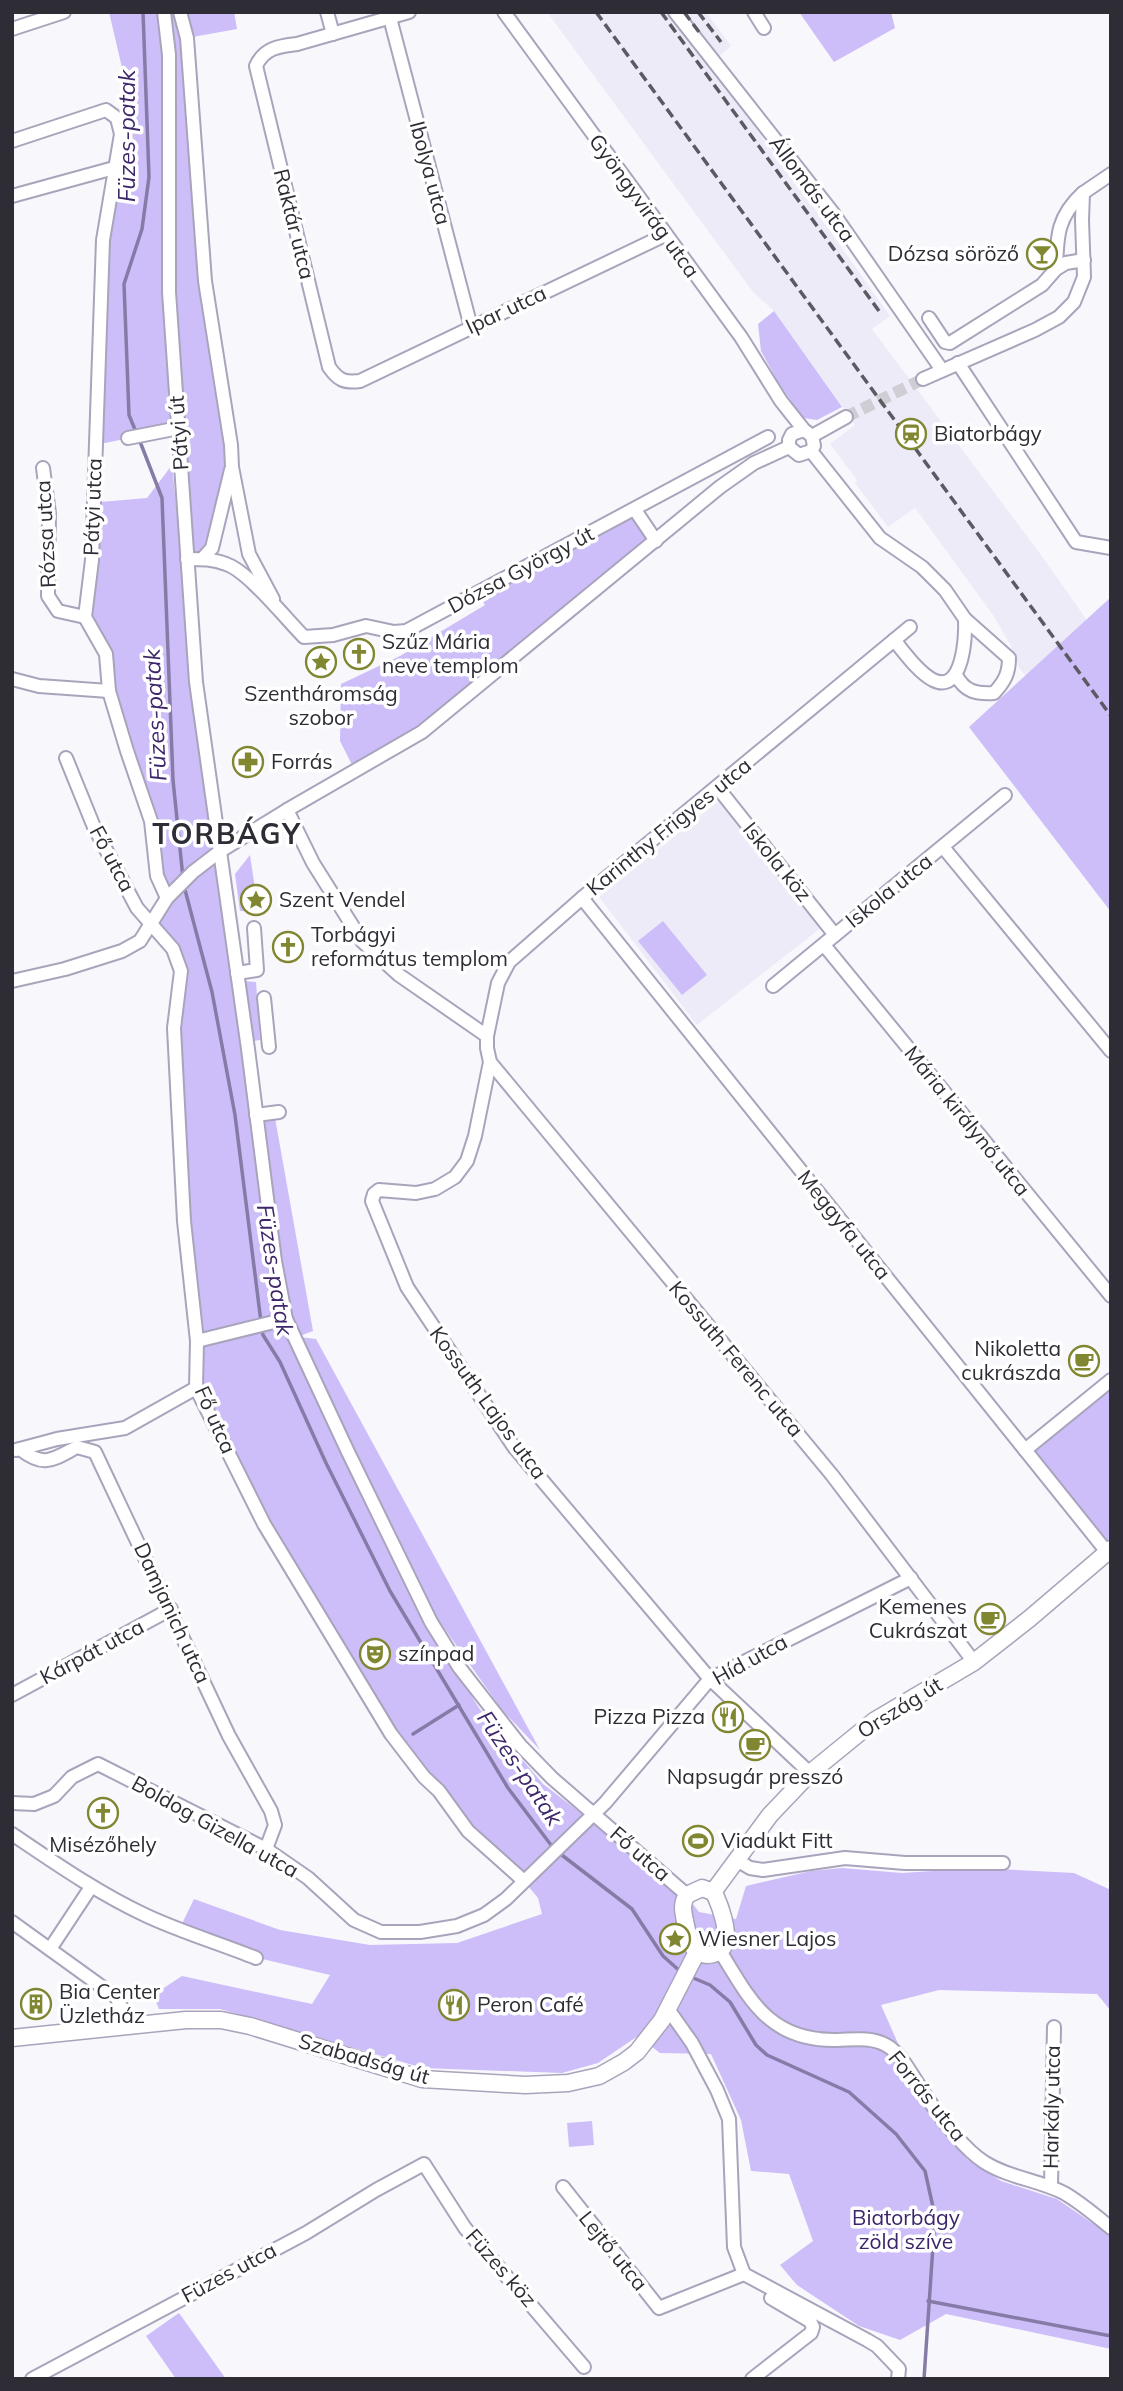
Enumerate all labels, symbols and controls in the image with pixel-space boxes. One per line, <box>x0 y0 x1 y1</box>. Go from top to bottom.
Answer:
water label: Füzes-patak <box>112 68 141 202</box>
street label: Ibolya utca <box>405 118 457 227</box>
street label: Gyöngyvirág utca <box>584 128 706 282</box>
street label: Állomás utca <box>764 130 861 247</box>
street label: Raktár utca <box>269 166 321 282</box>
bar icon: Dózsa söröző <box>1025 237 1059 271</box>
place label: Dózsa söröző <box>888 240 1019 266</box>
street label: Ipar utca <box>461 279 550 339</box>
street label: Pátyi út <box>162 395 194 471</box>
station icon: Biatorbágy <box>894 417 928 451</box>
place label: Biatorbágy <box>934 420 1042 446</box>
street label: Pátyi utca <box>77 458 107 556</box>
street label: Rózsa utca <box>29 480 61 589</box>
street label: Dózsa György út <box>443 520 598 618</box>
place label: Szűz Mária neve templom <box>382 628 519 678</box>
church icon: Szűz Mária neve templom <box>342 637 376 671</box>
place icon: Szentháromság szobor <box>304 645 338 679</box>
water label: Füzes-patak <box>136 647 172 782</box>
place label: Szentháromság szobor <box>244 680 398 730</box>
pharmacy icon: Forrás <box>231 745 265 779</box>
place label: Forrás <box>271 748 333 774</box>
street label: Karinthy Frigyes utca <box>581 752 756 901</box>
district label: TORBÁGY <box>152 816 302 851</box>
street label: Iskola köz <box>738 816 818 906</box>
street label: Fő utca <box>85 821 141 896</box>
street label: Iskola utca <box>840 847 937 933</box>
place icon: Szent Vendel <box>239 883 273 917</box>
place label: Szent Vendel <box>279 886 406 912</box>
place label: Torbágyi református templom <box>311 921 508 971</box>
church icon: Torbágyi református templom <box>271 930 305 964</box>
street label: Mária királynő utca <box>899 1040 1036 1201</box>
street label: Meggyfa utca <box>793 1164 897 1284</box>
water label: Füzes-patak <box>251 1202 300 1339</box>
street label: Kossuth Ferenc utca <box>664 1275 810 1442</box>
street label: Kossuth Lajos utca <box>425 1321 553 1484</box>
place label: Nikoletta cukrászda <box>961 1335 1061 1385</box>
cafe icon: Nikoletta cukrászda <box>1067 1344 1101 1378</box>
street label: Fő utca <box>190 1382 242 1457</box>
street label: Damjanich utca <box>129 1538 217 1687</box>
place label: Kemenes Cukrászat <box>869 1593 967 1643</box>
cafe icon: Kemenes Cukrászat <box>973 1602 1007 1636</box>
street label: Kárpát utca <box>35 1613 148 1689</box>
street label: Híd utca <box>708 1628 791 1690</box>
theatre icon: színpad <box>358 1637 392 1671</box>
place label: színpad <box>398 1640 474 1666</box>
street label: Ország út <box>852 1671 947 1743</box>
restaurant icon: Pizza Pizza <box>711 1700 745 1734</box>
place label: Pizza Pizza <box>594 1703 705 1729</box>
water label: Füzes-patak <box>471 1705 570 1832</box>
cafe icon: Napsugár presszó <box>738 1728 772 1762</box>
place label: Napsugár presszó <box>667 1763 843 1789</box>
street label: Boldog Gizella utca <box>127 1769 303 1883</box>
church icon: Misézőhely <box>86 1796 120 1830</box>
street label: Fő utca <box>605 1820 676 1886</box>
sports icon: Viadukt Fitt <box>681 1824 715 1858</box>
place label: Viadukt Fitt <box>721 1827 833 1853</box>
place label: Misézőhely <box>49 1831 157 1857</box>
place icon: Wiesner Lajos <box>658 1922 692 1956</box>
place label: Wiesner Lajos <box>698 1925 836 1951</box>
place label: Bia Center Üzletház <box>59 1978 160 2028</box>
building icon: Bia Center Üzletház <box>19 1987 53 2021</box>
restaurant icon: Peron Café <box>437 1988 471 2022</box>
place label: Peron Café <box>477 1991 584 2017</box>
street label: Szabadság út <box>296 2027 433 2089</box>
street label: Forrás utca <box>883 2045 972 2146</box>
street label: Harkály utca <box>1037 2045 1065 2169</box>
park label: Biatorbágy zöld szíve <box>852 2204 960 2254</box>
street label: Lejtő utca <box>574 2205 654 2295</box>
street label: Füzes köz <box>461 2223 543 2312</box>
street label: Füzes utca <box>177 2236 281 2308</box>

